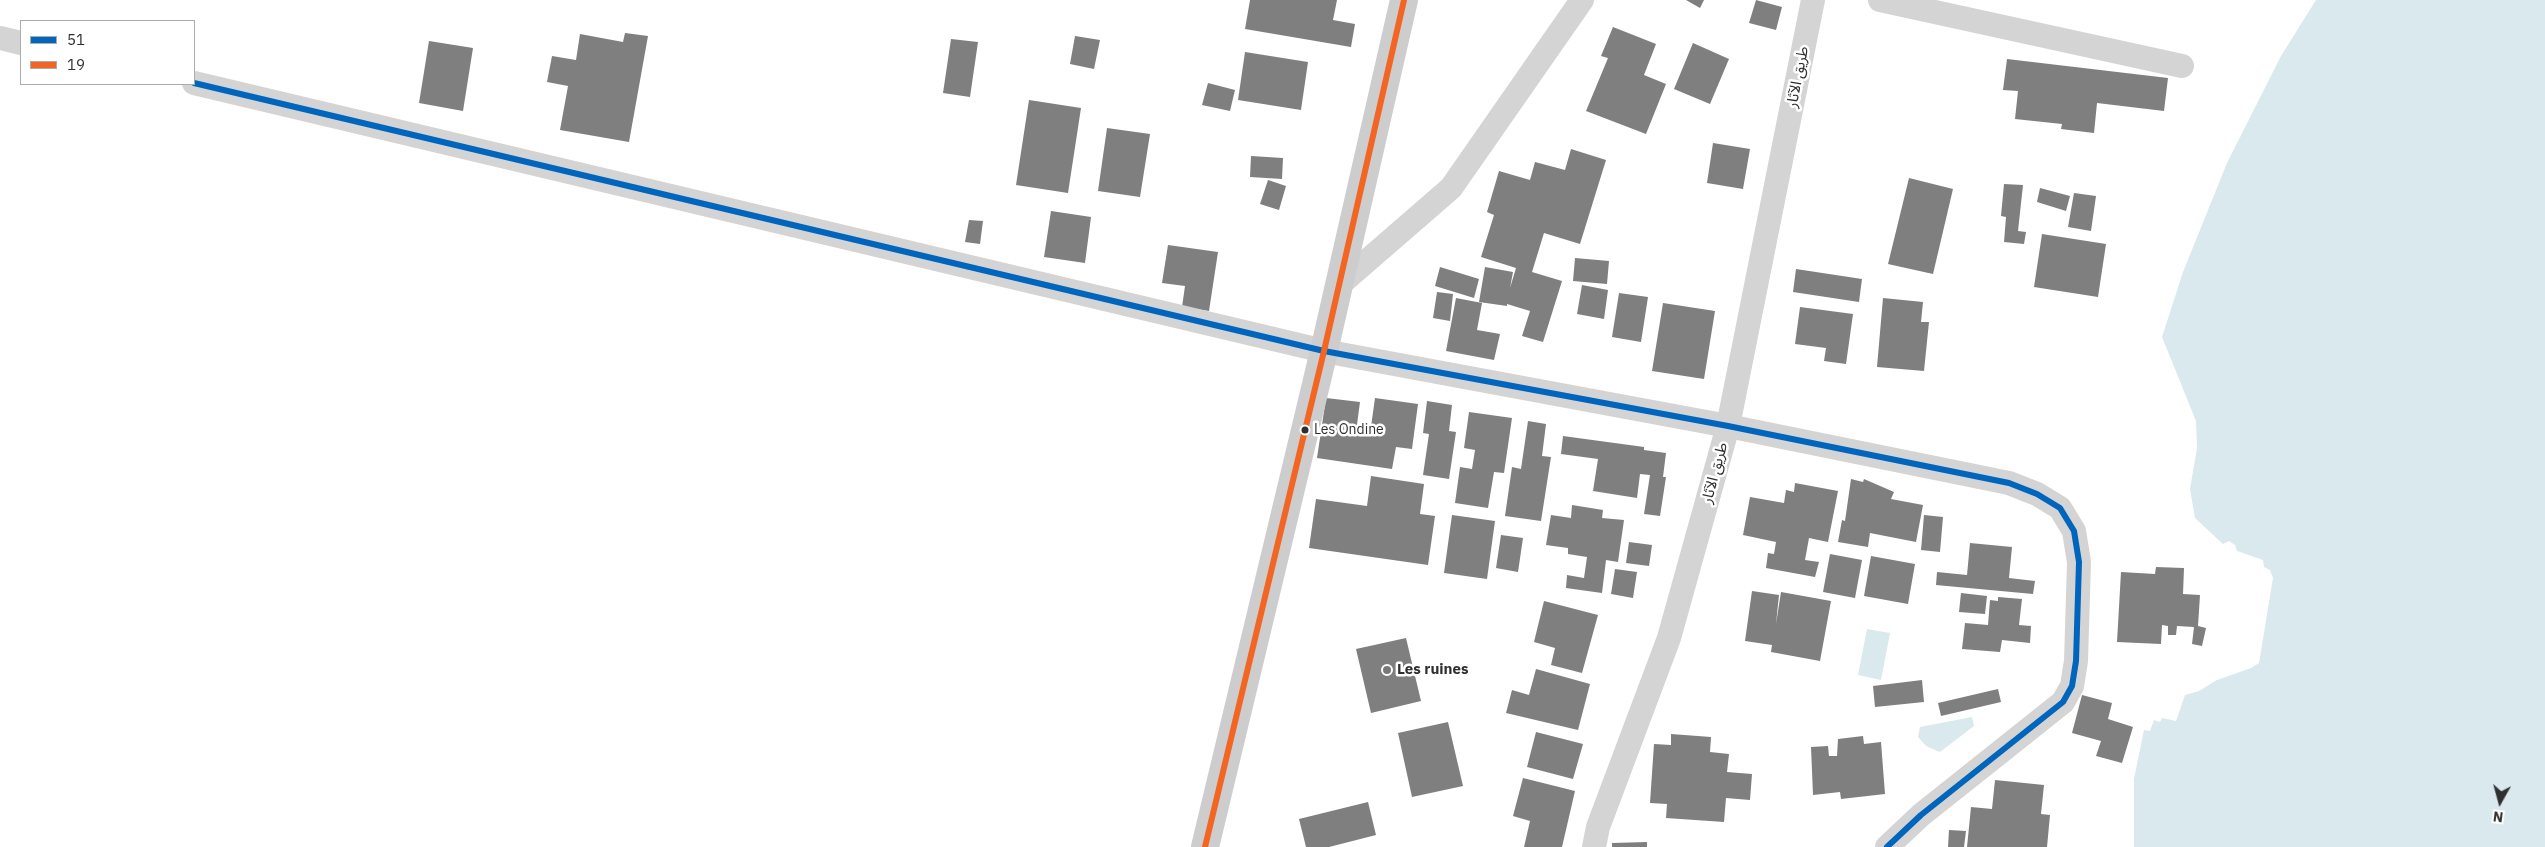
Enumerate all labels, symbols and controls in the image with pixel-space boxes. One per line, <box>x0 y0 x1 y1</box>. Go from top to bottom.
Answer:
legend <box>20 20 195 85</box>
text: 51 <box>67 30 85 49</box>
street label: طريق الآثار <box>1783 45 1813 109</box>
text: 19 <box>67 55 85 74</box>
place label: Les Ondine <box>1314 422 1384 438</box>
marker: Les Ondine <box>1300 425 1310 435</box>
street label: طريق الآثار <box>1698 441 1732 505</box>
place label: Les ruines <box>1397 661 1469 679</box>
marker: Les ruines <box>1381 664 1393 676</box>
north arrow <box>2475 777 2525 827</box>
text: N <box>2492 807 2504 826</box>

